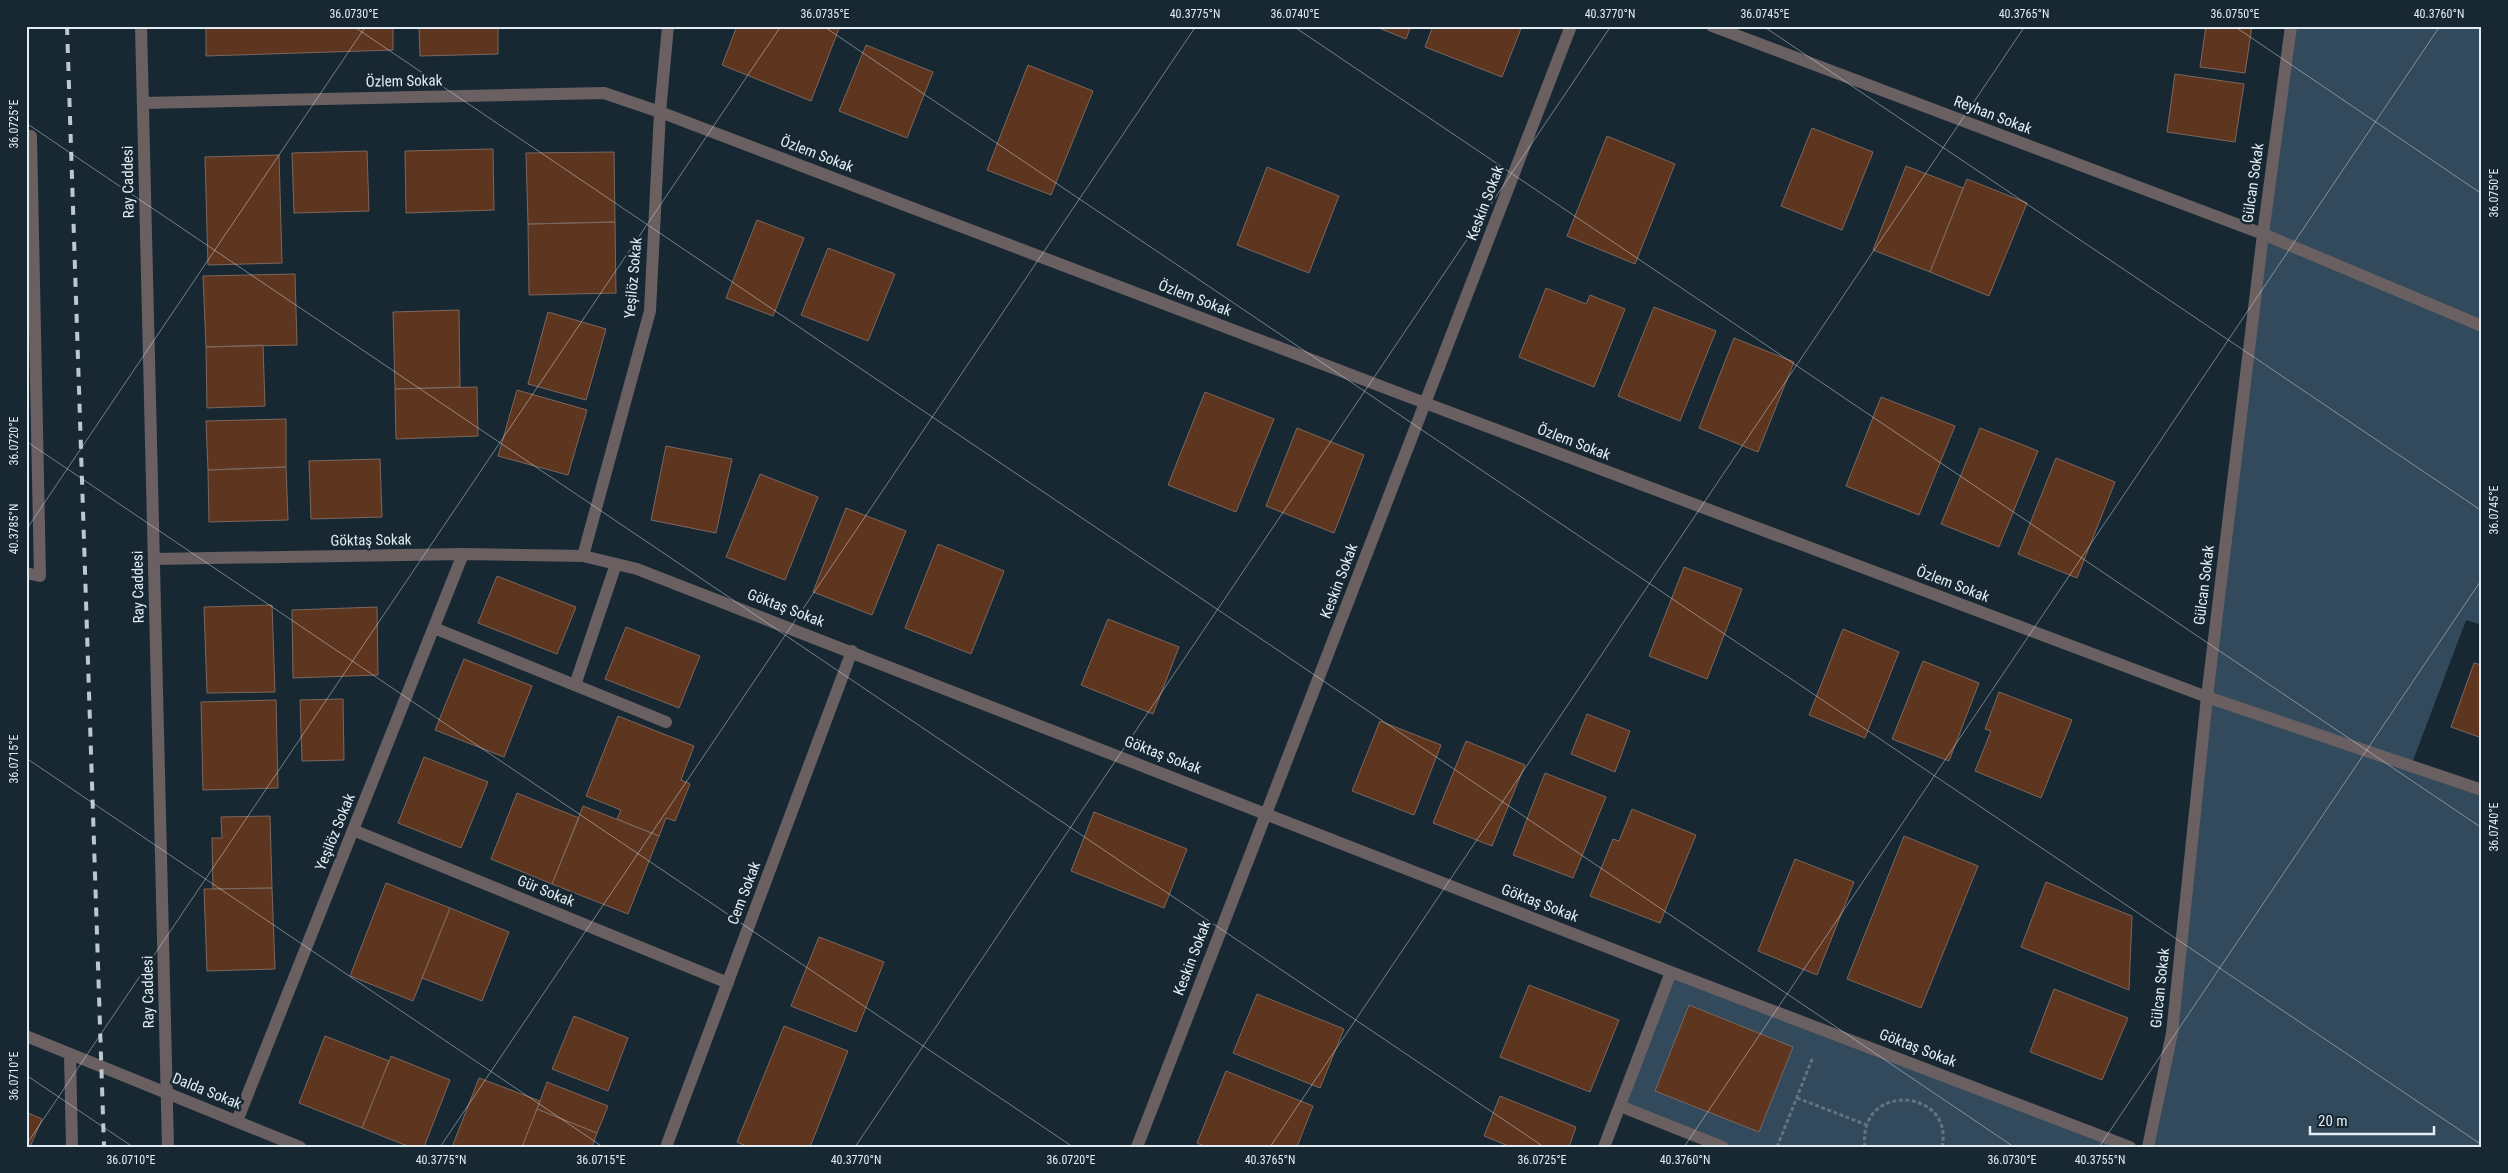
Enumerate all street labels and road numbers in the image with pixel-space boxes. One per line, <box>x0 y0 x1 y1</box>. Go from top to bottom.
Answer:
street label: Özlem Sokak <box>365 71 443 91</box>
street label: Reyhan Sokak <box>1951 92 2035 138</box>
street label: Özlem Sokak <box>778 132 856 176</box>
street label: Gülcan Sokak <box>2238 142 2268 224</box>
street label: Ray Caddesi <box>118 146 138 218</box>
street label: Keskin Sokak <box>1462 163 1508 243</box>
street label: Yeşilöz Sokak <box>620 236 646 319</box>
street label: Özlem Sokak <box>1156 276 1234 320</box>
street label: Özlem Sokak <box>1535 420 1613 464</box>
street label: Göktaş Sokak <box>330 530 412 550</box>
street label: Keskin Sokak <box>1316 541 1362 621</box>
street label: Gülcan Sokak <box>2190 544 2218 626</box>
street label: Ray Caddesi <box>128 551 148 623</box>
street label: Özlem Sokak <box>1914 562 1992 606</box>
street label: Göktaş Sokak <box>745 585 827 631</box>
street label: Göktaş Sokak <box>1122 732 1204 778</box>
street label: Yeşilöz Sokak <box>311 791 359 873</box>
street label: Cem Sokak <box>724 859 764 927</box>
street label: Gür Sokak <box>515 871 577 911</box>
street label: Göktaş Sokak <box>1499 880 1581 926</box>
street label: Keskin Sokak <box>1169 918 1215 998</box>
street label: Gülcan Sokak <box>2147 947 2173 1029</box>
street label: Ray Caddesi <box>138 956 158 1028</box>
street label: Göktaş Sokak <box>1877 1025 1959 1071</box>
street label: Dalda Sokak <box>170 1069 245 1113</box>

